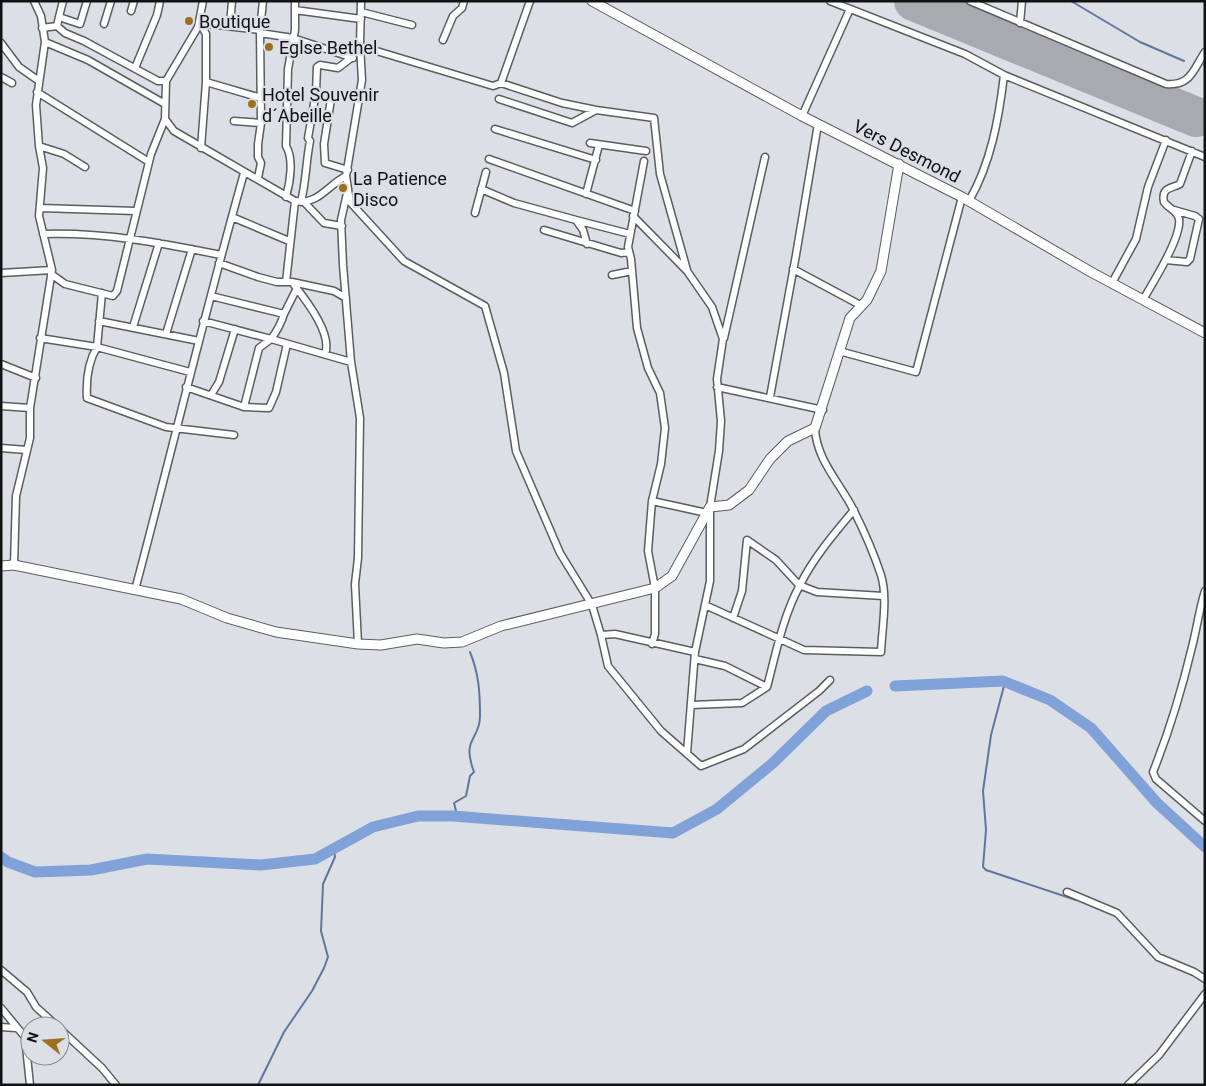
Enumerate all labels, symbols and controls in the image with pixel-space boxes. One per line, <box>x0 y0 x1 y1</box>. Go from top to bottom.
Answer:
place label: Boutique <box>199 11 270 32</box>
marker: Boutique <box>183 15 195 27</box>
place label: Eglse Bethel <box>279 37 377 58</box>
marker: Eglse Bethel <box>263 41 275 53</box>
place label: Hotel Souvenir d´Abeille <box>262 84 379 126</box>
marker: Hotel Souvenir d´Abeille <box>246 98 258 110</box>
street label: Vers Desmond <box>850 115 964 187</box>
place label: La Patience Disco <box>353 168 447 210</box>
marker: La Patience Disco <box>337 182 349 194</box>
north arrow <box>20 1016 70 1066</box>
text: N <box>23 1030 42 1044</box>

